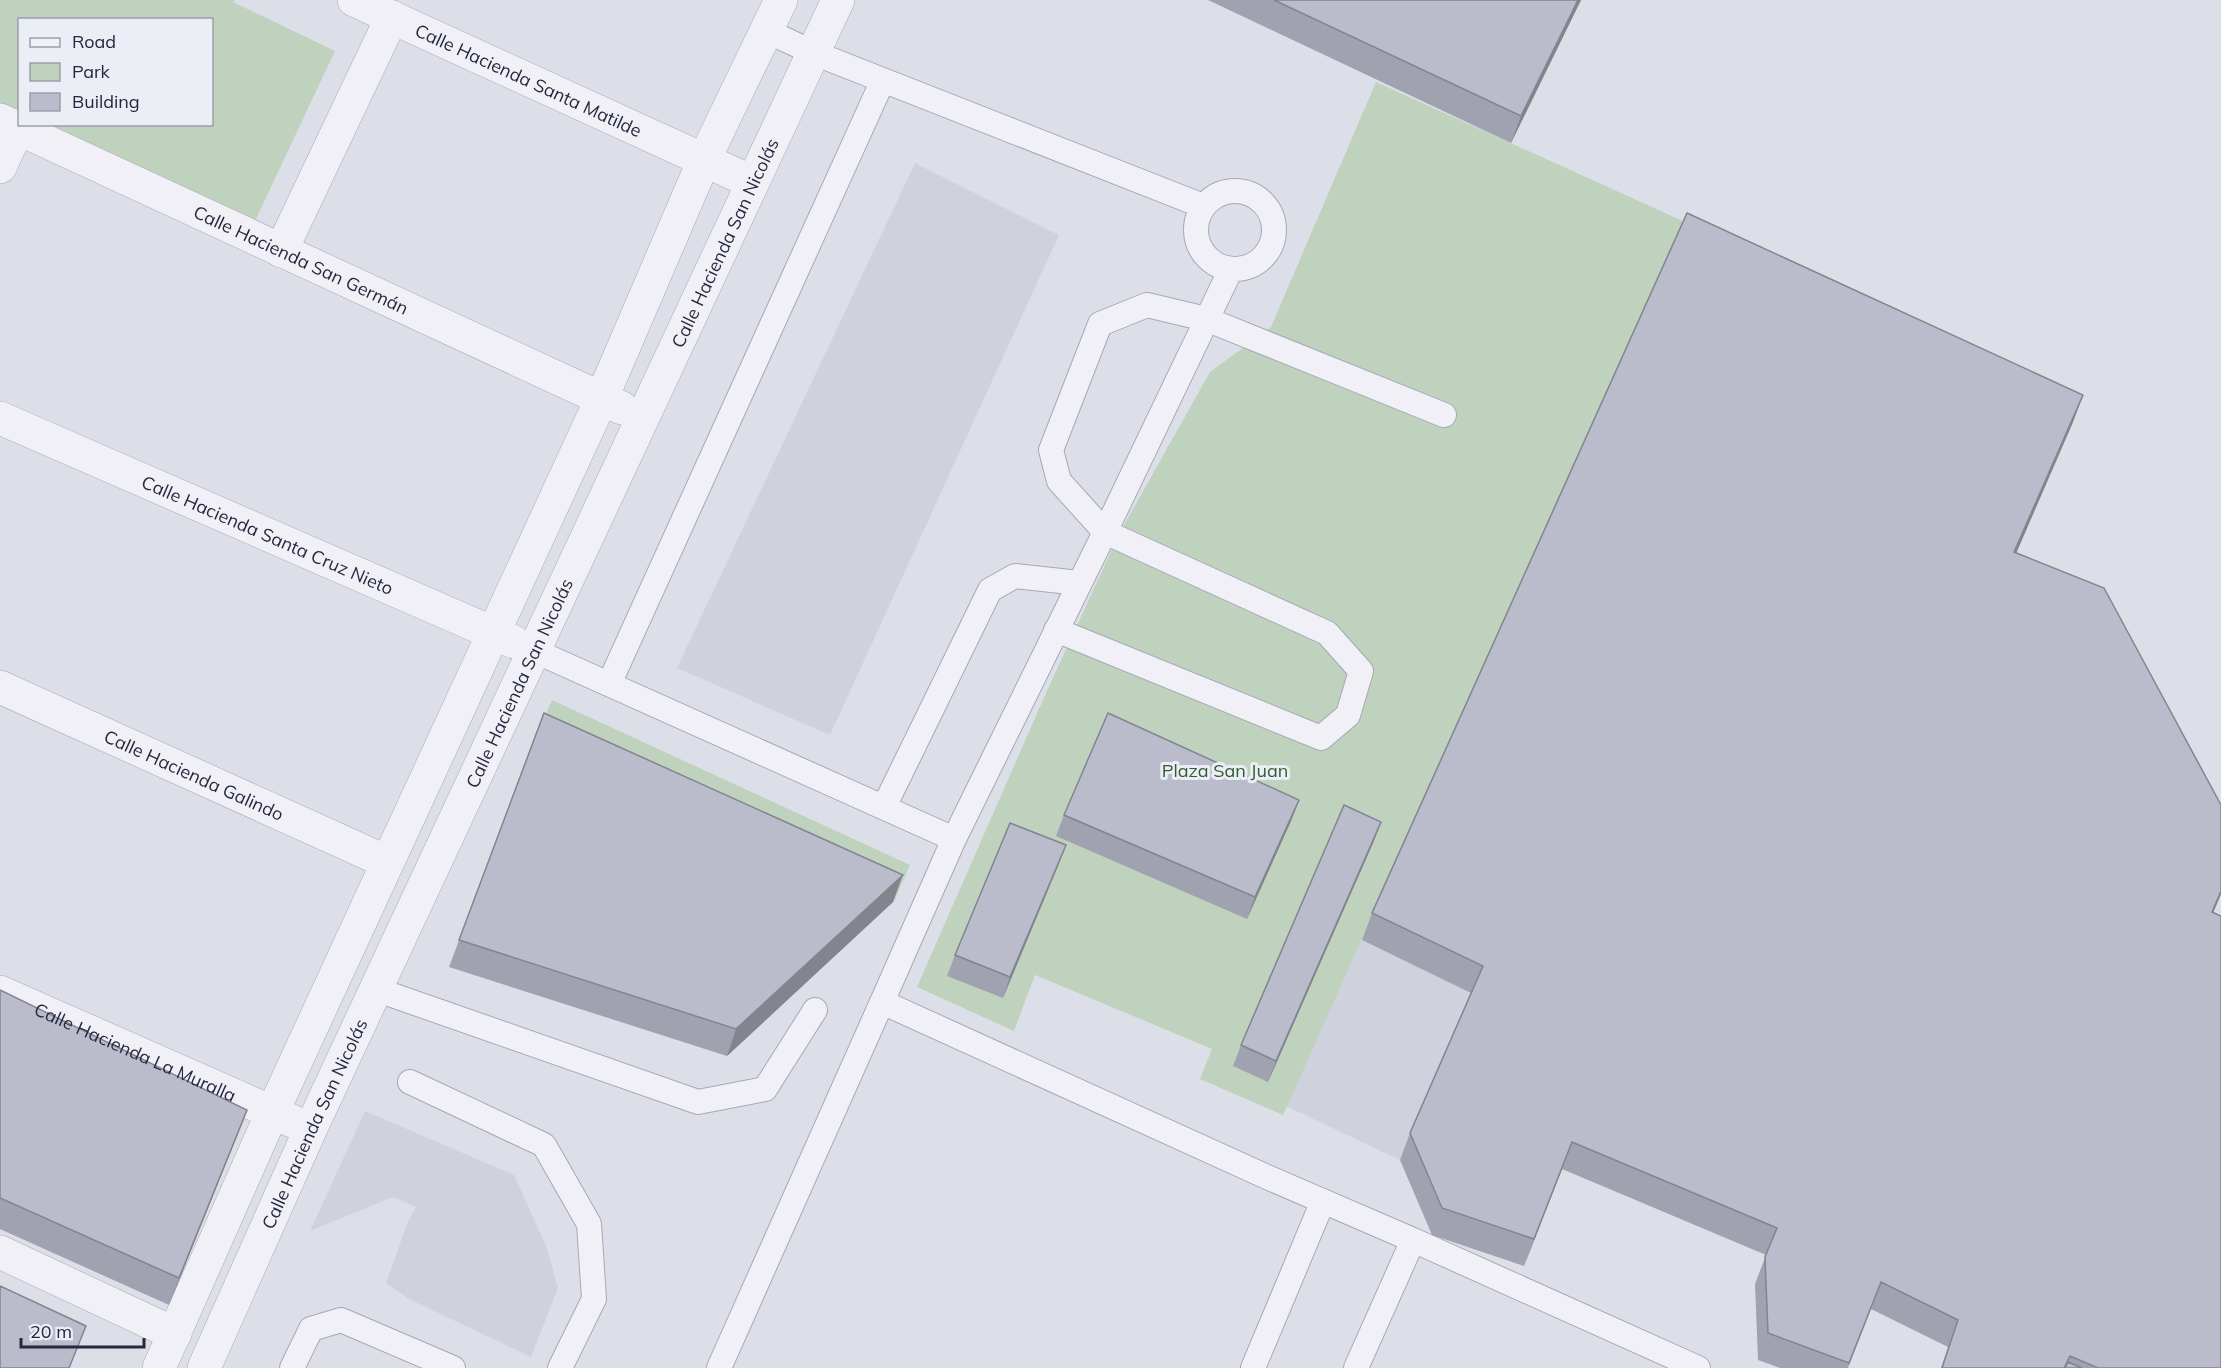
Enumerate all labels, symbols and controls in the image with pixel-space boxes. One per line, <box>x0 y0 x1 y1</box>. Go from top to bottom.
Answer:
legend <box>18 18 213 126</box>
street label: Calle Hacienda Santa Matilde <box>412 18 646 142</box>
text: Road <box>72 30 116 53</box>
text: Park <box>72 60 111 83</box>
text: Building <box>72 90 140 113</box>
street label: Calle Hacienda San Nicolás <box>666 134 783 351</box>
street label: Calle Hacienda San Germán <box>190 200 412 319</box>
street label: Calle Hacienda Santa Cruz Nieto <box>138 470 397 600</box>
street label: Calle Hacienda San Nicolás <box>460 574 578 791</box>
street label: Calle Hacienda Galindo <box>101 724 288 825</box>
park label: Plaza San Juan <box>1162 759 1288 782</box>
street label: Calle Hacienda La Muralla <box>31 997 240 1106</box>
street label: Calle Hacienda San Nicolás <box>256 1015 372 1232</box>
scale bar <box>21 1311 144 1349</box>
text: 20 m <box>30 1320 72 1343</box>

